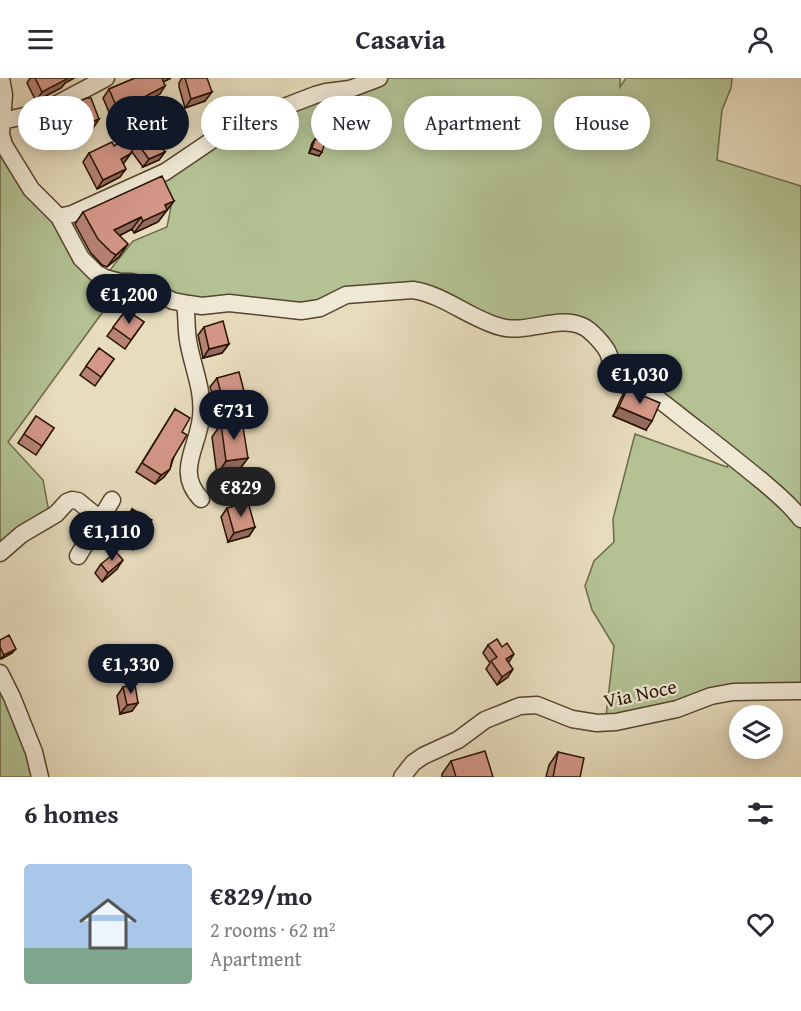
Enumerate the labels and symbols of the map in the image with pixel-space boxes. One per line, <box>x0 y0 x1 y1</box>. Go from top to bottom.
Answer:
pin: €1,200 <box>80 274 178 325</box>
pin: €1,030 <box>591 354 689 405</box>
pin: €731 <box>198 390 270 441</box>
pin: €829 <box>205 467 277 518</box>
pin: €1,110 <box>63 511 161 562</box>
pin: €1,330 <box>82 644 180 695</box>
street label: Via Noce <box>601 671 679 715</box>

